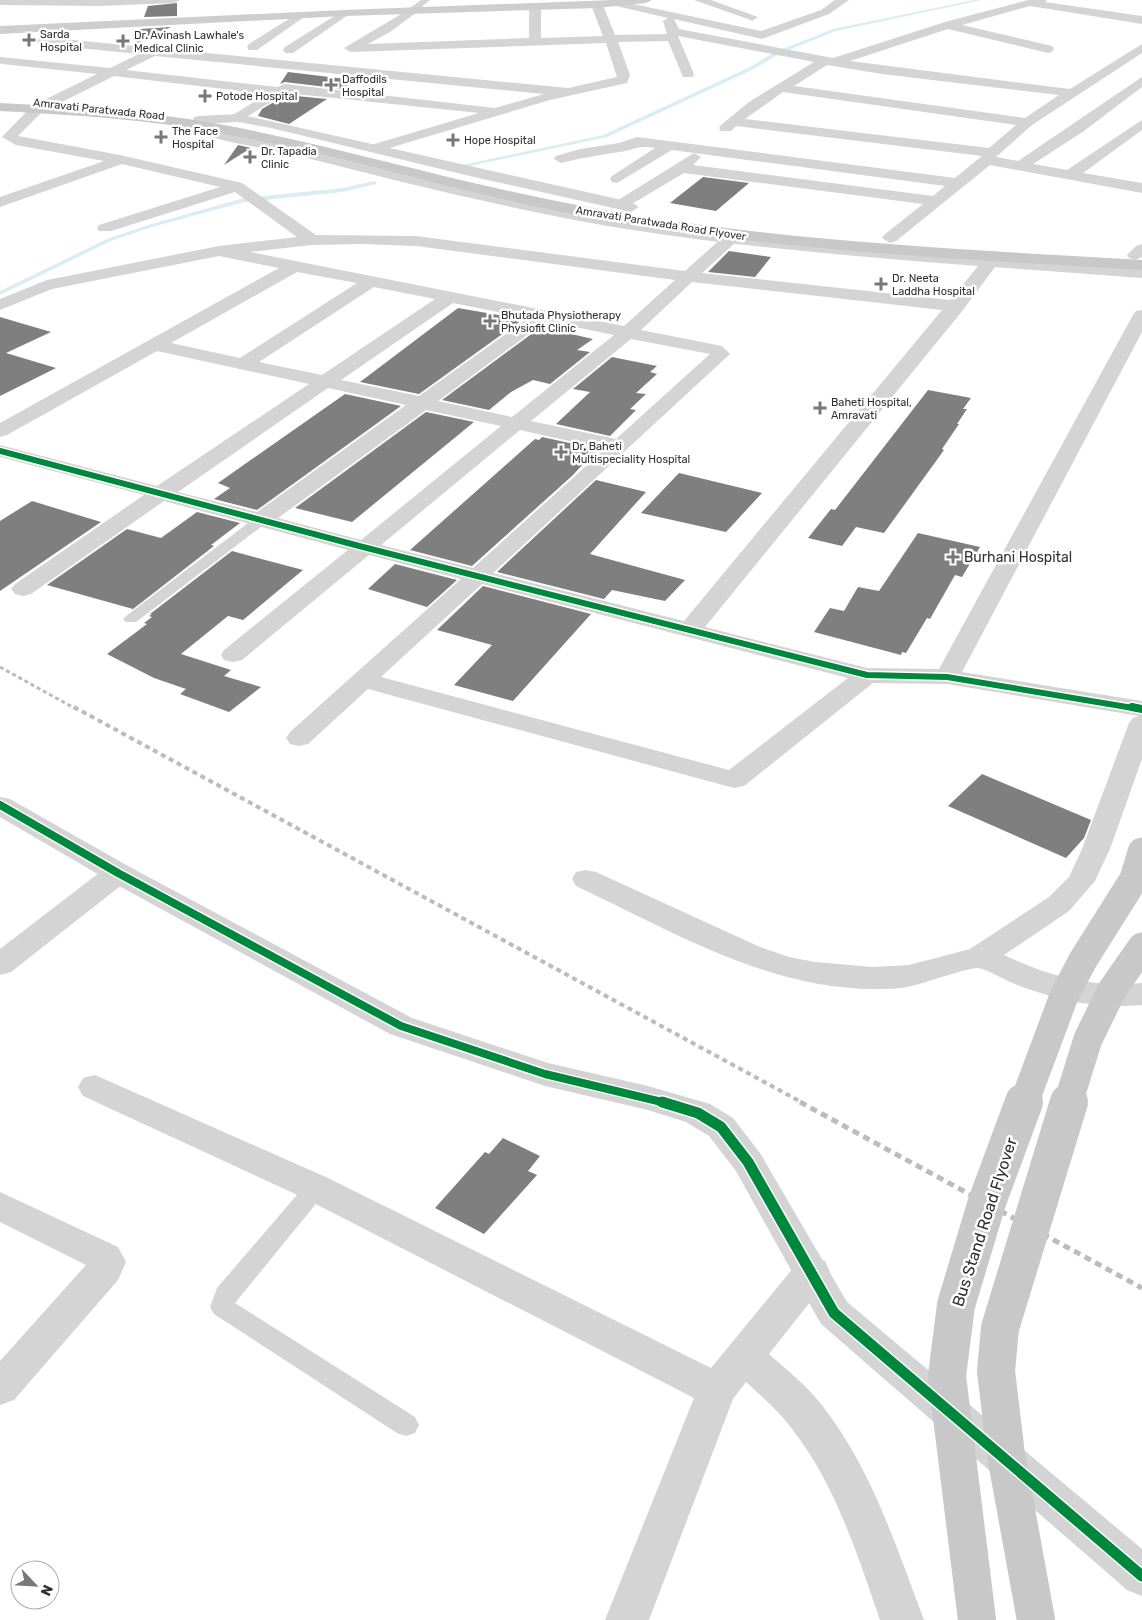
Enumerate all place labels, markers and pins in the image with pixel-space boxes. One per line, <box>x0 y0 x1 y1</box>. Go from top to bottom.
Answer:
place label: Sarda Hospital <box>40 28 82 54</box>
place label: Dr. Avinash Lawhale's Medical Clinic <box>134 29 244 55</box>
marker: Sarda Hospital <box>22 33 36 47</box>
marker: Dr. Avinash Lawhale's Medical Clinic <box>116 34 130 48</box>
place label: Daffodils Hospital <box>342 73 387 99</box>
marker: Daffodils Hospital <box>324 78 338 92</box>
marker: Potode Hospital <box>198 89 212 103</box>
place label: Potode Hospital <box>216 90 297 103</box>
place label: The Face Hospital <box>172 125 218 151</box>
marker: The Face Hospital <box>154 130 168 144</box>
marker: Hope Hospital <box>446 133 460 147</box>
place label: Hope Hospital <box>464 134 536 147</box>
place label: Dr. Tapadia Clinic <box>261 145 317 171</box>
marker: Dr. Tapadia Clinic <box>243 150 257 164</box>
place label: Dr. Neeta Laddha Hospital <box>892 272 975 298</box>
marker: Dr. Neeta Laddha Hospital <box>874 277 888 291</box>
place label: Bhutada Physiotherapy Physiofit Clinic <box>501 309 621 335</box>
marker: Bhutada Physiotherapy Physiofit Clinic <box>483 314 497 328</box>
place label: Baheti Hospital, Amravati <box>831 396 912 422</box>
marker: Baheti Hospital, Amravati <box>813 401 827 415</box>
place label: Dr. Baheti Multispeciality Hospital <box>572 440 690 466</box>
marker: Dr. Baheti Multispeciality Hospital <box>554 445 568 459</box>
place label: Burhani Hospital <box>964 549 1072 566</box>
marker: Burhani Hospital <box>946 550 960 564</box>

